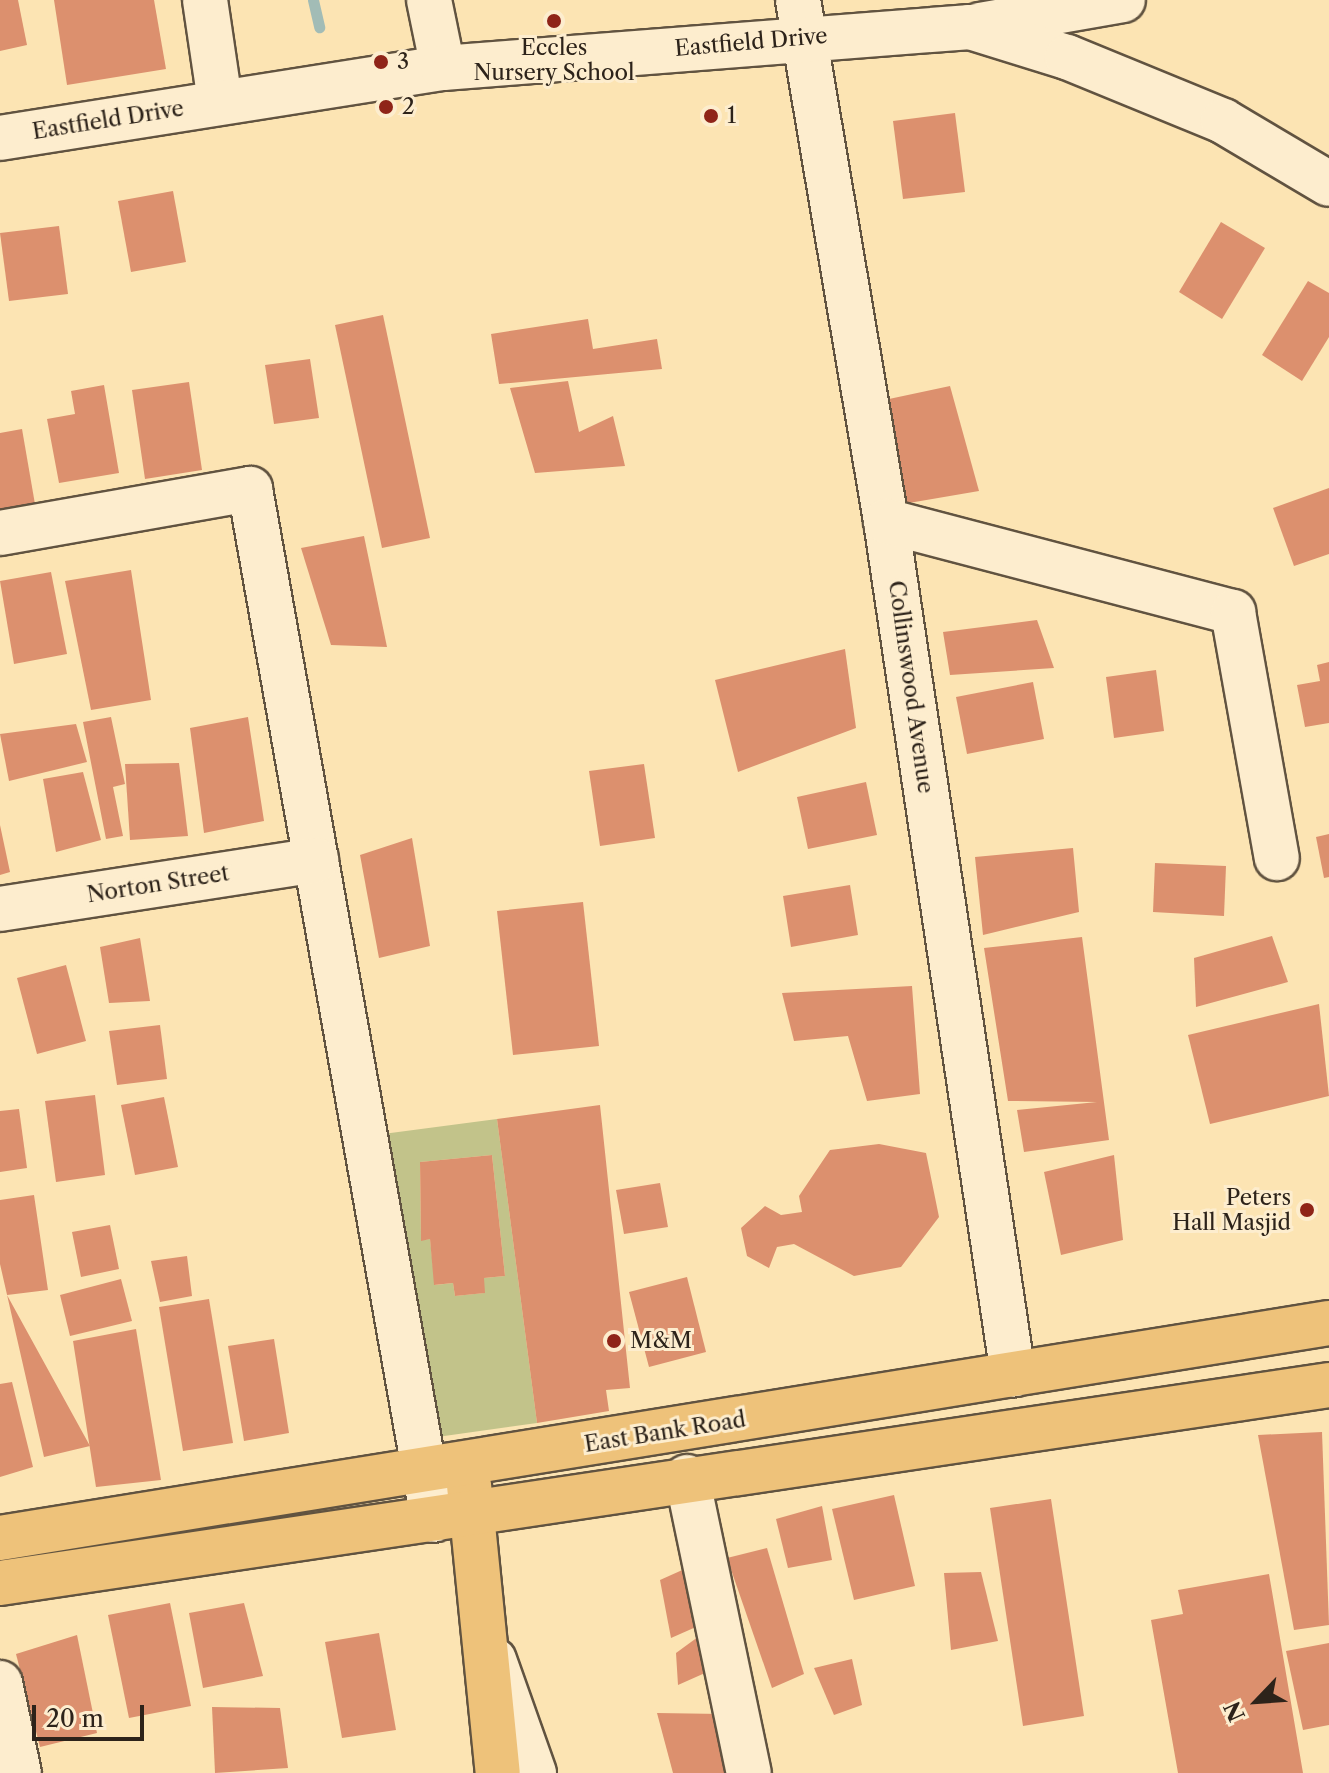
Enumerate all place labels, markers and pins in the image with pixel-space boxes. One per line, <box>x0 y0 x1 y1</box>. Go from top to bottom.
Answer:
marker: Eccles Nursery School <box>545 12 563 30</box>
place label: Eccles Nursery School <box>473 34 635 86</box>
place label: 3 <box>397 49 409 75</box>
marker: 3 <box>372 53 390 71</box>
place label: 2 <box>402 94 415 120</box>
marker: 2 <box>377 98 395 116</box>
place label: 1 <box>727 103 736 129</box>
marker: 1 <box>702 107 720 125</box>
place label: Peters Hall Masjid <box>1172 1184 1291 1236</box>
marker: Peters Hall Masjid <box>1298 1201 1316 1219</box>
place label: M&M <box>630 1328 692 1354</box>
marker: M&M <box>605 1332 623 1350</box>

